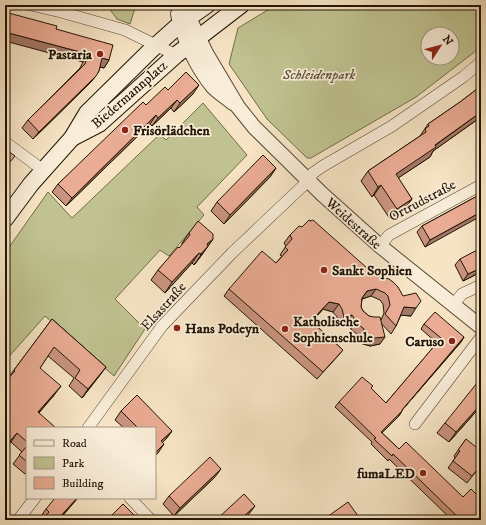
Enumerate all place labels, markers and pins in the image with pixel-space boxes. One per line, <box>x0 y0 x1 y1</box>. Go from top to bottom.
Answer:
place label: Pastaria <box>48 46 93 64</box>
marker: Pastaria <box>95 49 105 59</box>
place label: Frisörlädchen <box>133 122 211 140</box>
marker: Frisörlädchen <box>120 125 130 135</box>
place label: Sankt Sophien <box>332 262 413 280</box>
marker: Sankt Sophien <box>319 265 329 275</box>
place label: Katholische Sophienschule <box>293 313 373 347</box>
place label: Hans Podeyn <box>185 320 260 338</box>
marker: Hans Podeyn <box>172 323 182 333</box>
marker: Katholische Sophienschule <box>280 324 290 334</box>
place label: Caruso <box>405 333 444 351</box>
marker: Caruso <box>447 336 457 346</box>
place label: fumaLED <box>356 465 416 483</box>
marker: fumaLED <box>418 468 428 478</box>

